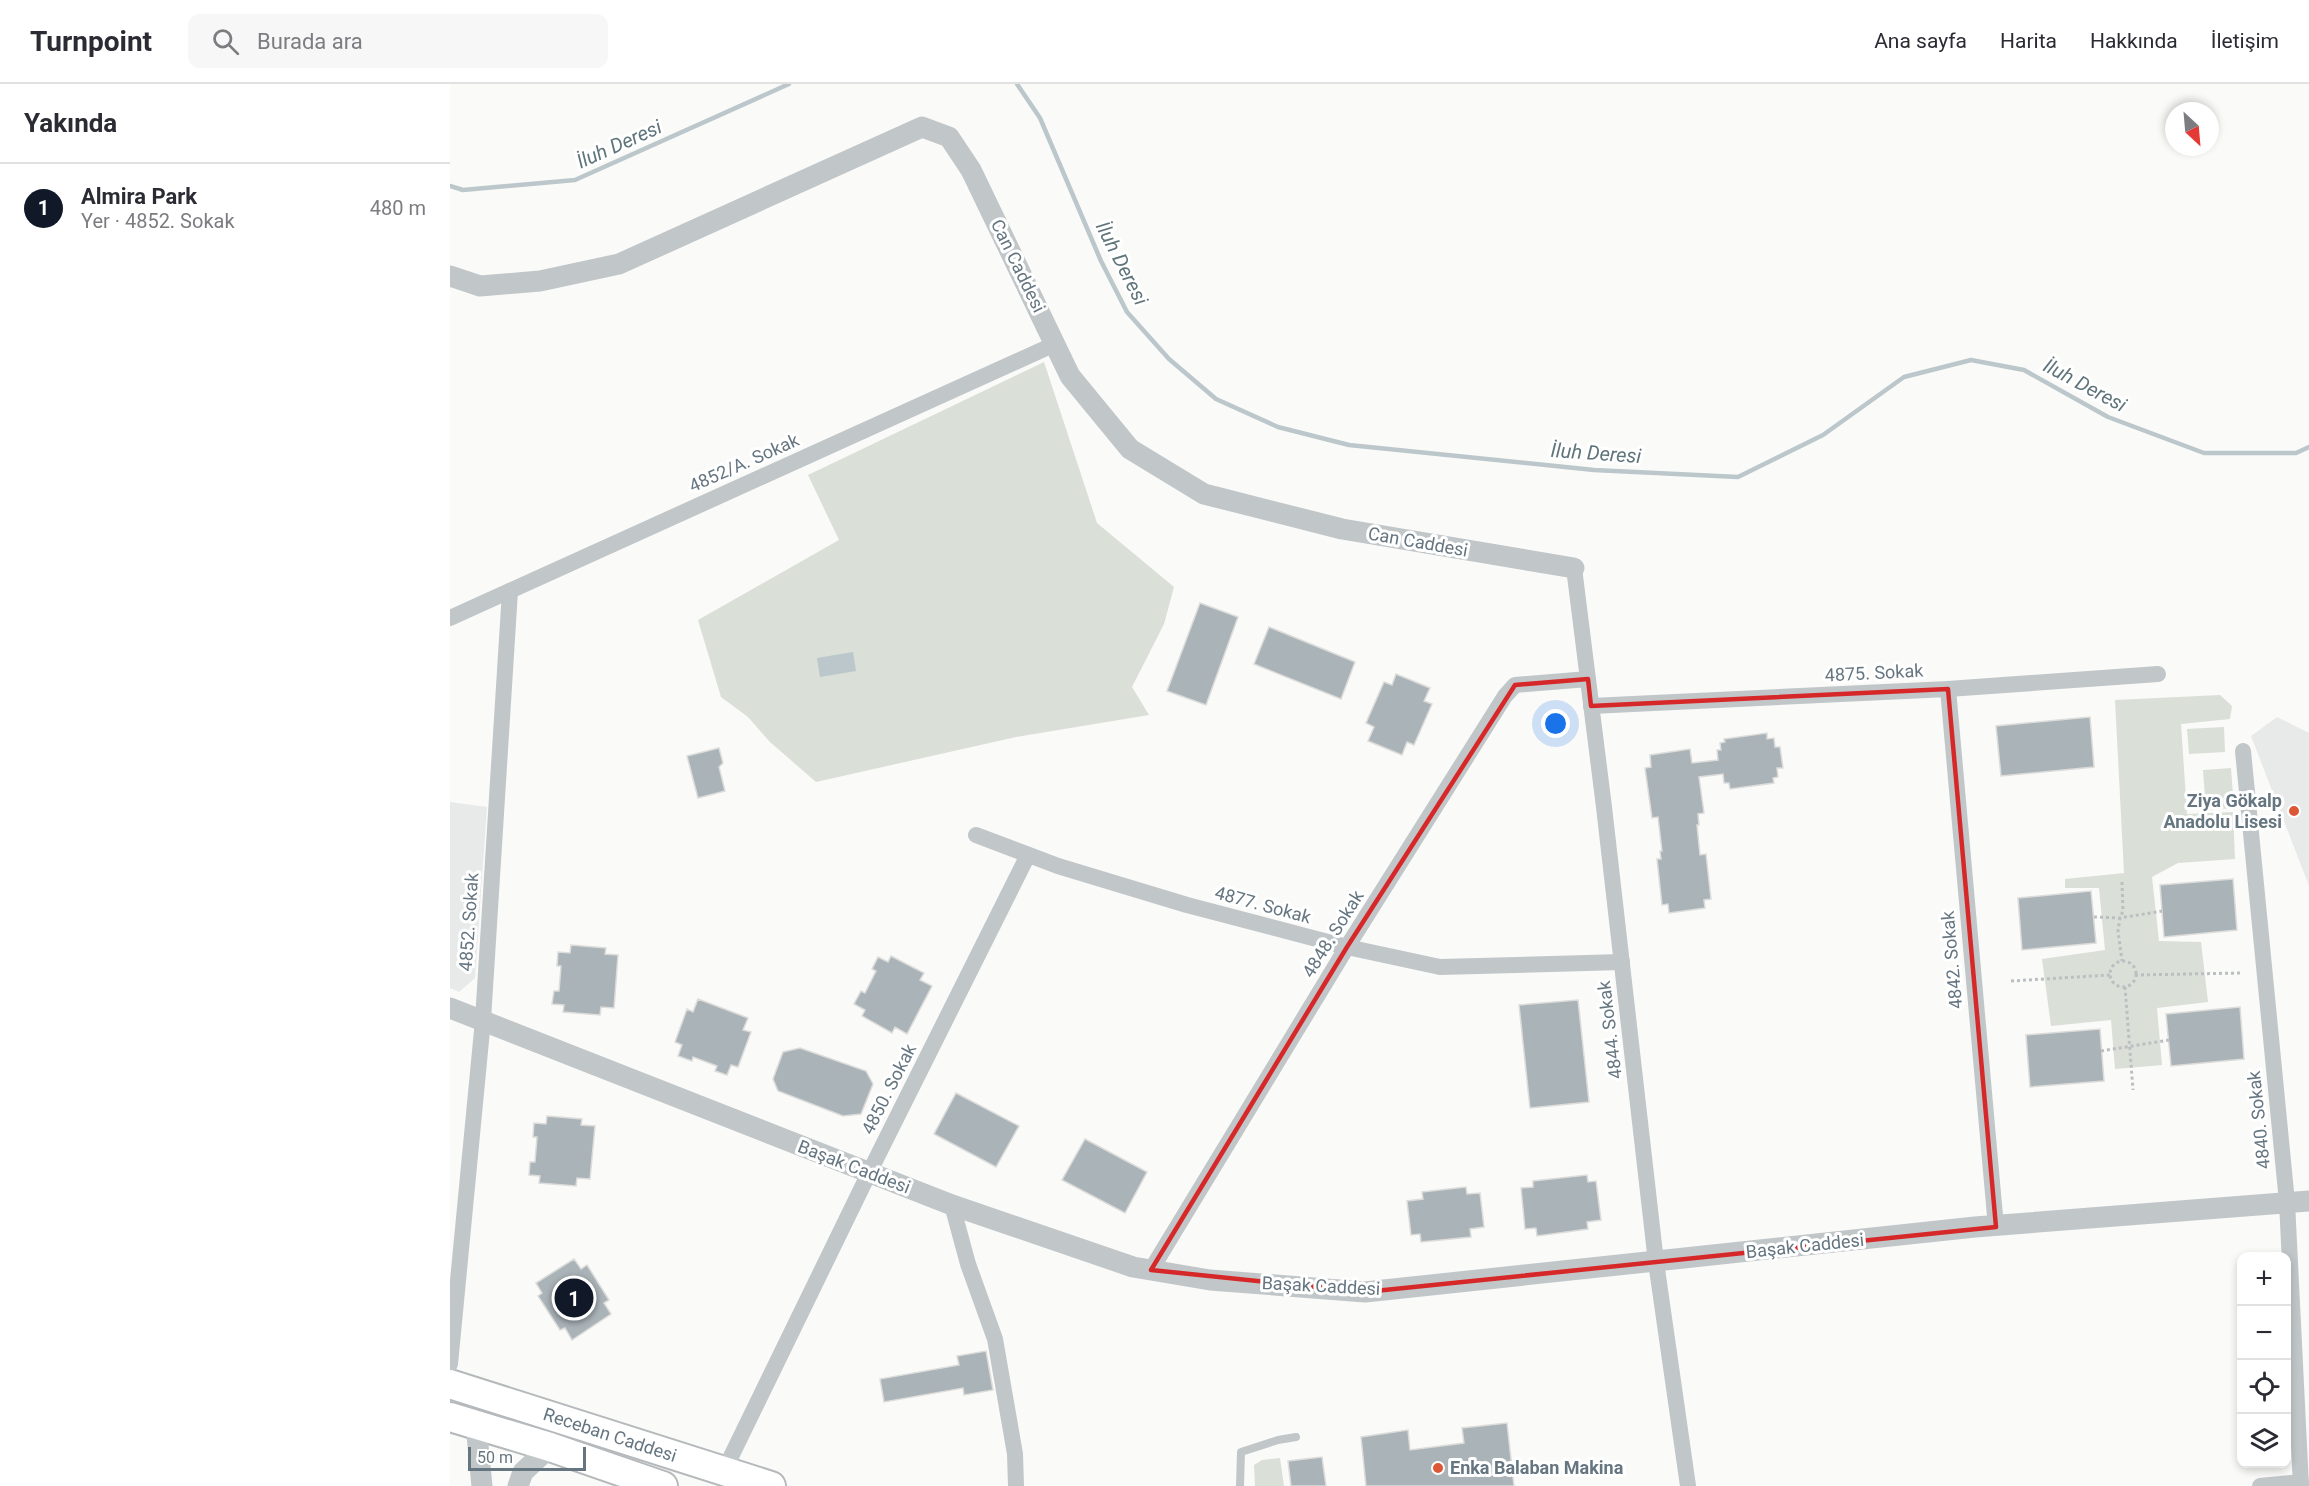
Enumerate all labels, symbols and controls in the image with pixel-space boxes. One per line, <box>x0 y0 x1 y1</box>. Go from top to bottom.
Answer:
search box <box>188 14 608 68</box>
text: Turnpoint <box>30 25 152 58</box>
icon: search <box>209 25 242 58</box>
text: Burada ara <box>257 29 363 54</box>
text: Ana sayfa <box>1874 29 1967 53</box>
text: Harita <box>2000 29 2057 53</box>
text: Hakkında <box>2090 29 2178 53</box>
text: İletişim <box>2211 29 2279 53</box>
north arrow <box>2165 102 2219 156</box>
text: Yakında <box>24 108 117 138</box>
water label: İluh Deresi <box>573 114 666 173</box>
text: Almira Park <box>81 184 197 209</box>
text: 1 <box>38 196 49 220</box>
text: 480 m <box>370 196 426 220</box>
text: Yer · 4852. Sokak <box>81 209 235 233</box>
street label: Can Caddesi <box>987 216 1050 316</box>
water label: İluh Deresi <box>1091 217 1153 309</box>
water label: İluh Deresi <box>2039 353 2131 417</box>
street label: 4852/A. Sokak <box>686 429 803 496</box>
water label: İluh Deresi <box>1550 438 1642 468</box>
street label: Can Caddesi <box>1367 522 1470 561</box>
street label: 4875. Sokak <box>1824 659 1925 686</box>
your location <box>1541 709 1570 738</box>
place label: Ziya Gökalp Anadolu Lisesi <box>2163 790 2282 832</box>
marker: Ziya Gökalp Anadolu Lisesi <box>2287 804 2301 818</box>
street label: 4852. Sokak <box>455 871 482 972</box>
street label: 4877. Sokak <box>1213 882 1314 928</box>
street label: 4848. Sokak <box>1298 886 1368 981</box>
street label: 4842. Sokak <box>1937 909 1966 1010</box>
street label: 4844. Sokak <box>1593 979 1626 1080</box>
street label: 4850. Sokak <box>857 1039 921 1137</box>
street label: 4840. Sokak <box>2243 1069 2274 1170</box>
street label: Başak Caddesi <box>795 1135 913 1198</box>
street label: Başak Caddesi <box>1745 1229 1865 1262</box>
map controls <box>2237 1252 2291 1468</box>
button: + <box>2237 1252 2291 1306</box>
street label: Başak Caddesi <box>1261 1272 1381 1299</box>
pin: 1 <box>554 1276 594 1320</box>
button: − <box>2237 1306 2291 1360</box>
button: locate <box>2237 1360 2291 1414</box>
street label: Receban Caddesi <box>541 1403 679 1466</box>
button: layers <box>2237 1414 2291 1468</box>
scale bar <box>468 1444 586 1472</box>
text: 50 m <box>477 1448 513 1467</box>
place label: Enka Balaban Makina <box>1450 1457 1624 1478</box>
marker: Enka Balaban Makina <box>1431 1461 1445 1475</box>

